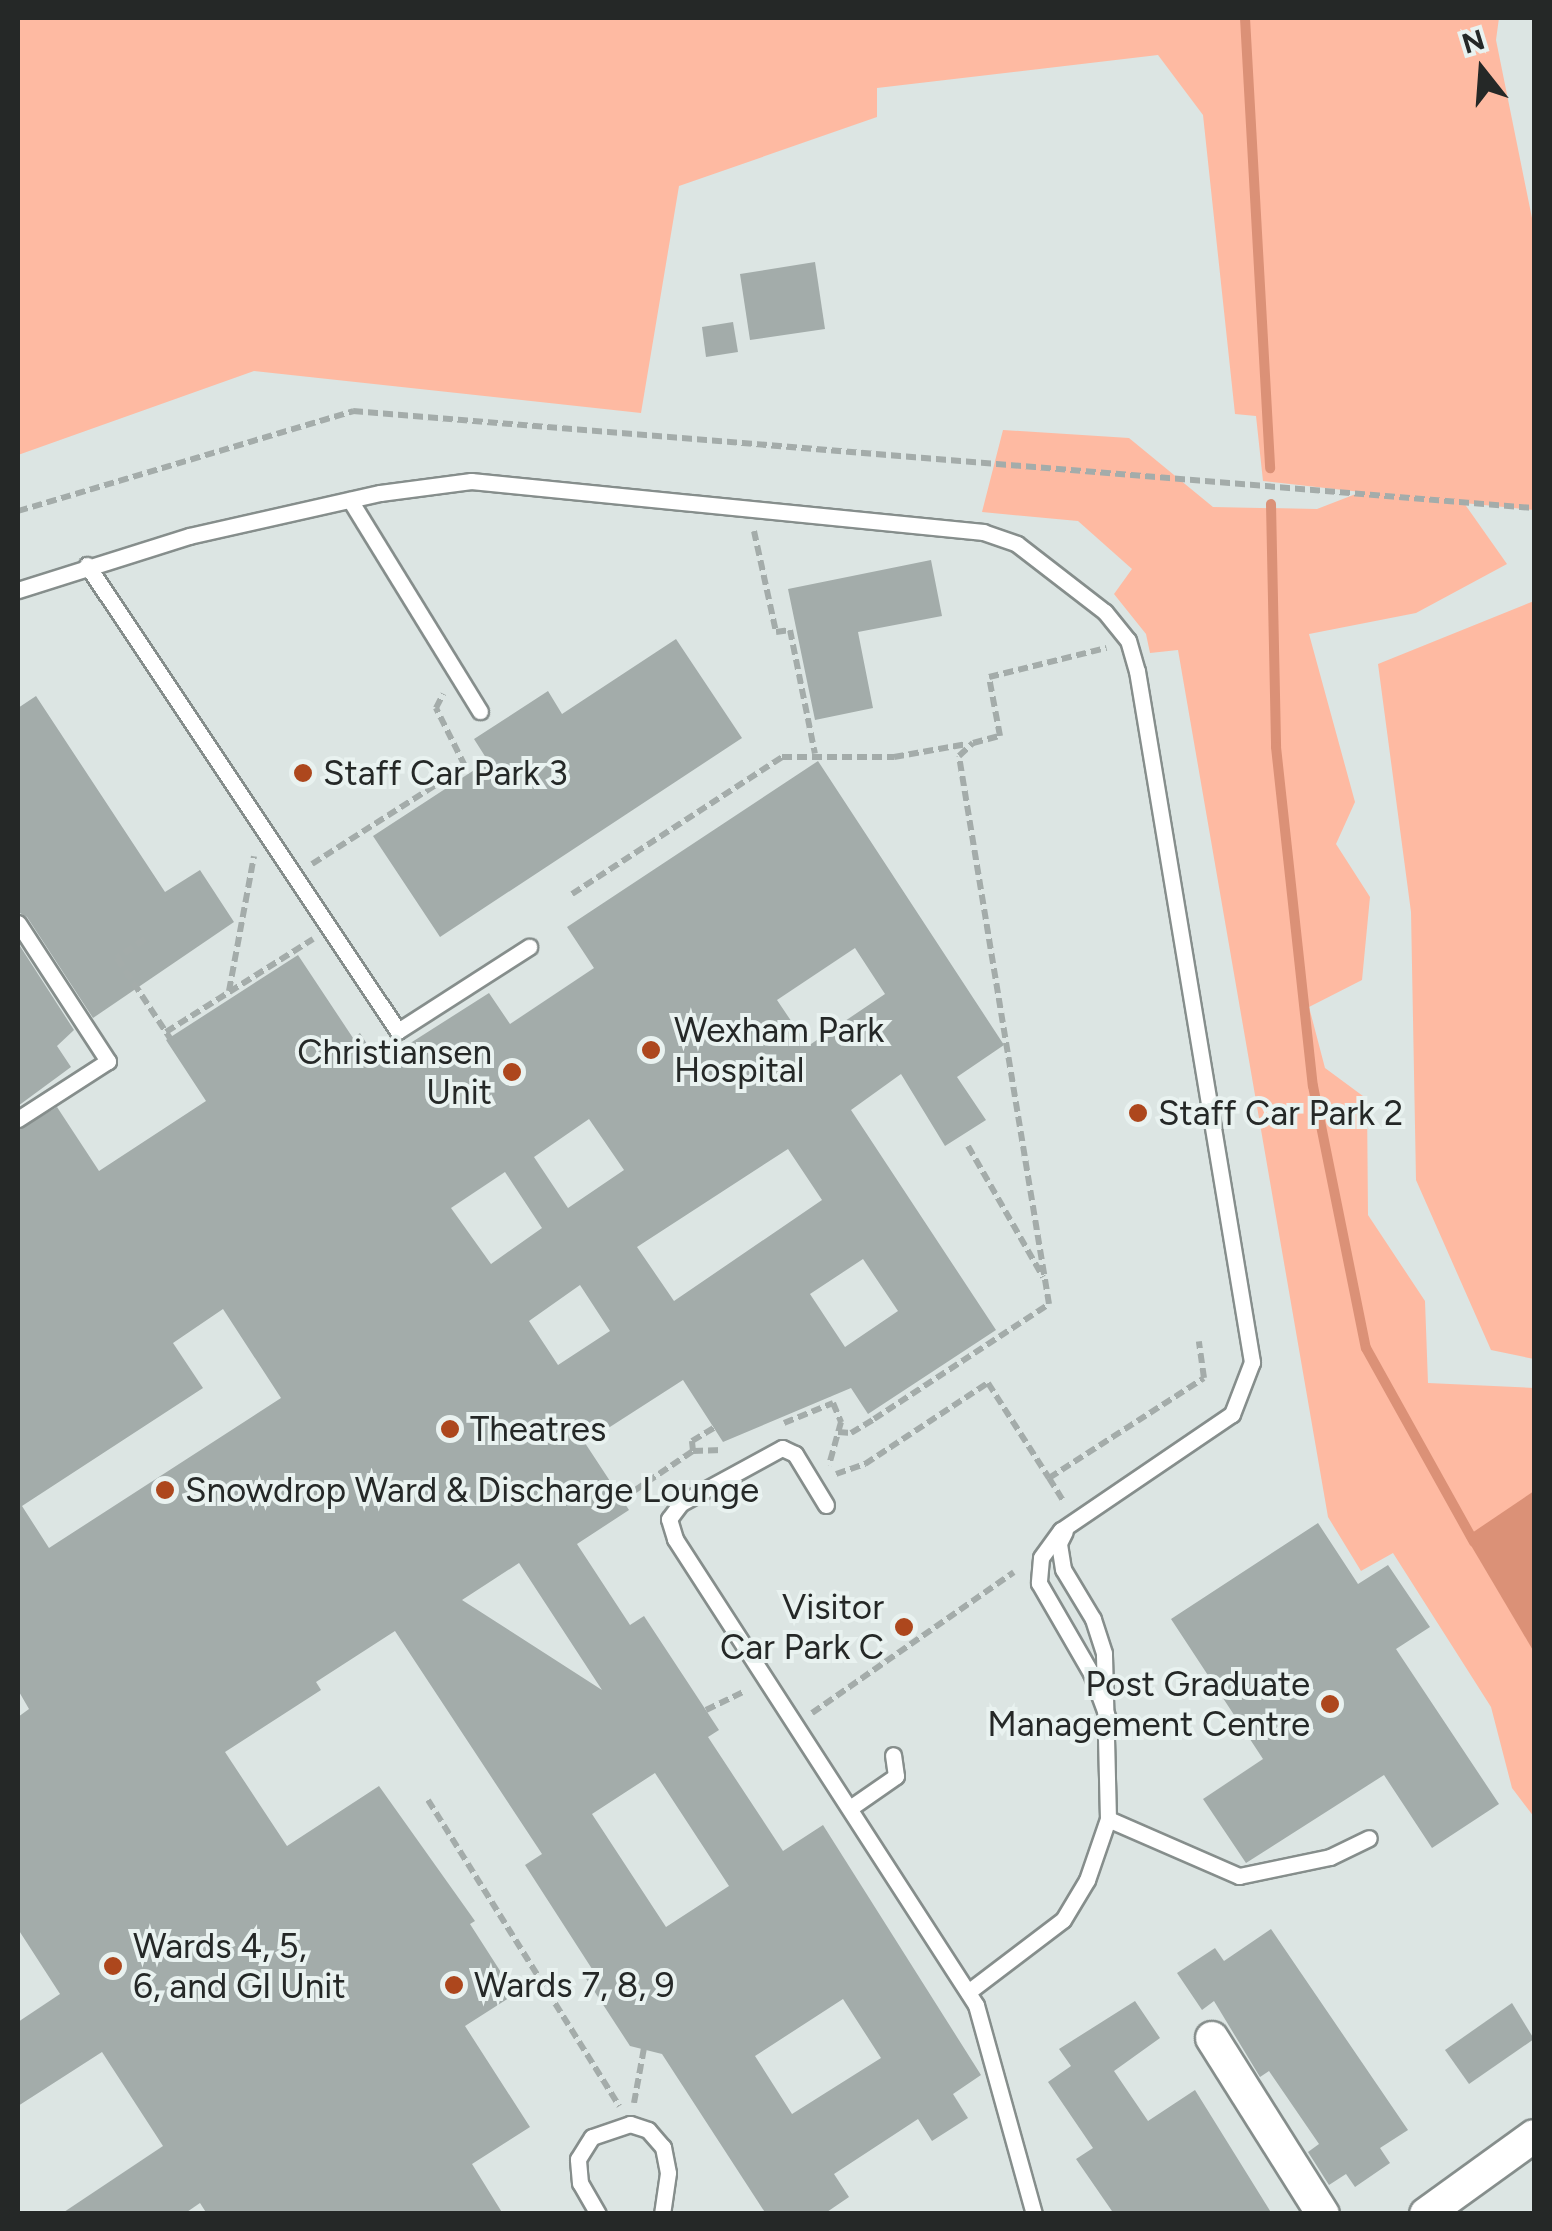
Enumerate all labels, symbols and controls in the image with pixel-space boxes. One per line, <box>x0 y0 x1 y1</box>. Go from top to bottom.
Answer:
north arrow <box>1432 20 1532 120</box>
text: N <box>1458 22 1489 61</box>
place label: Staff Car Park 3 <box>323 752 568 794</box>
marker: Staff Car Park 3 <box>292 762 314 784</box>
place label: Wexham Park Hospital <box>674 1009 884 1091</box>
place label: Christiansen Unit <box>297 1031 492 1113</box>
marker: Wexham Park Hospital <box>638 1037 664 1063</box>
marker: Christiansen Unit <box>501 1061 523 1083</box>
place label: Staff Car Park 2 <box>1158 1092 1403 1134</box>
marker: Staff Car Park 2 <box>1127 1102 1149 1124</box>
place label: Theatres <box>470 1408 606 1450</box>
marker: Theatres <box>439 1418 461 1440</box>
place label: Snowdrop Ward & Discharge Lounge <box>185 1469 759 1511</box>
marker: Snowdrop Ward & Discharge Lounge <box>154 1479 176 1501</box>
place label: Visitor Car Park C <box>720 1586 884 1668</box>
marker: Visitor Car Park C <box>893 1616 915 1638</box>
place label: Post Graduate Management Centre <box>987 1663 1310 1745</box>
marker: Post Graduate Management Centre <box>1319 1693 1341 1715</box>
place label: Wards 4, 5, 6, and GI Unit <box>133 1925 346 2007</box>
marker: Wards 4, 5, 6, and GI Unit <box>102 1955 124 1977</box>
place label: Wards 7, 8, 9 <box>474 1964 675 2006</box>
marker: Wards 7, 8, 9 <box>443 1974 465 1996</box>

